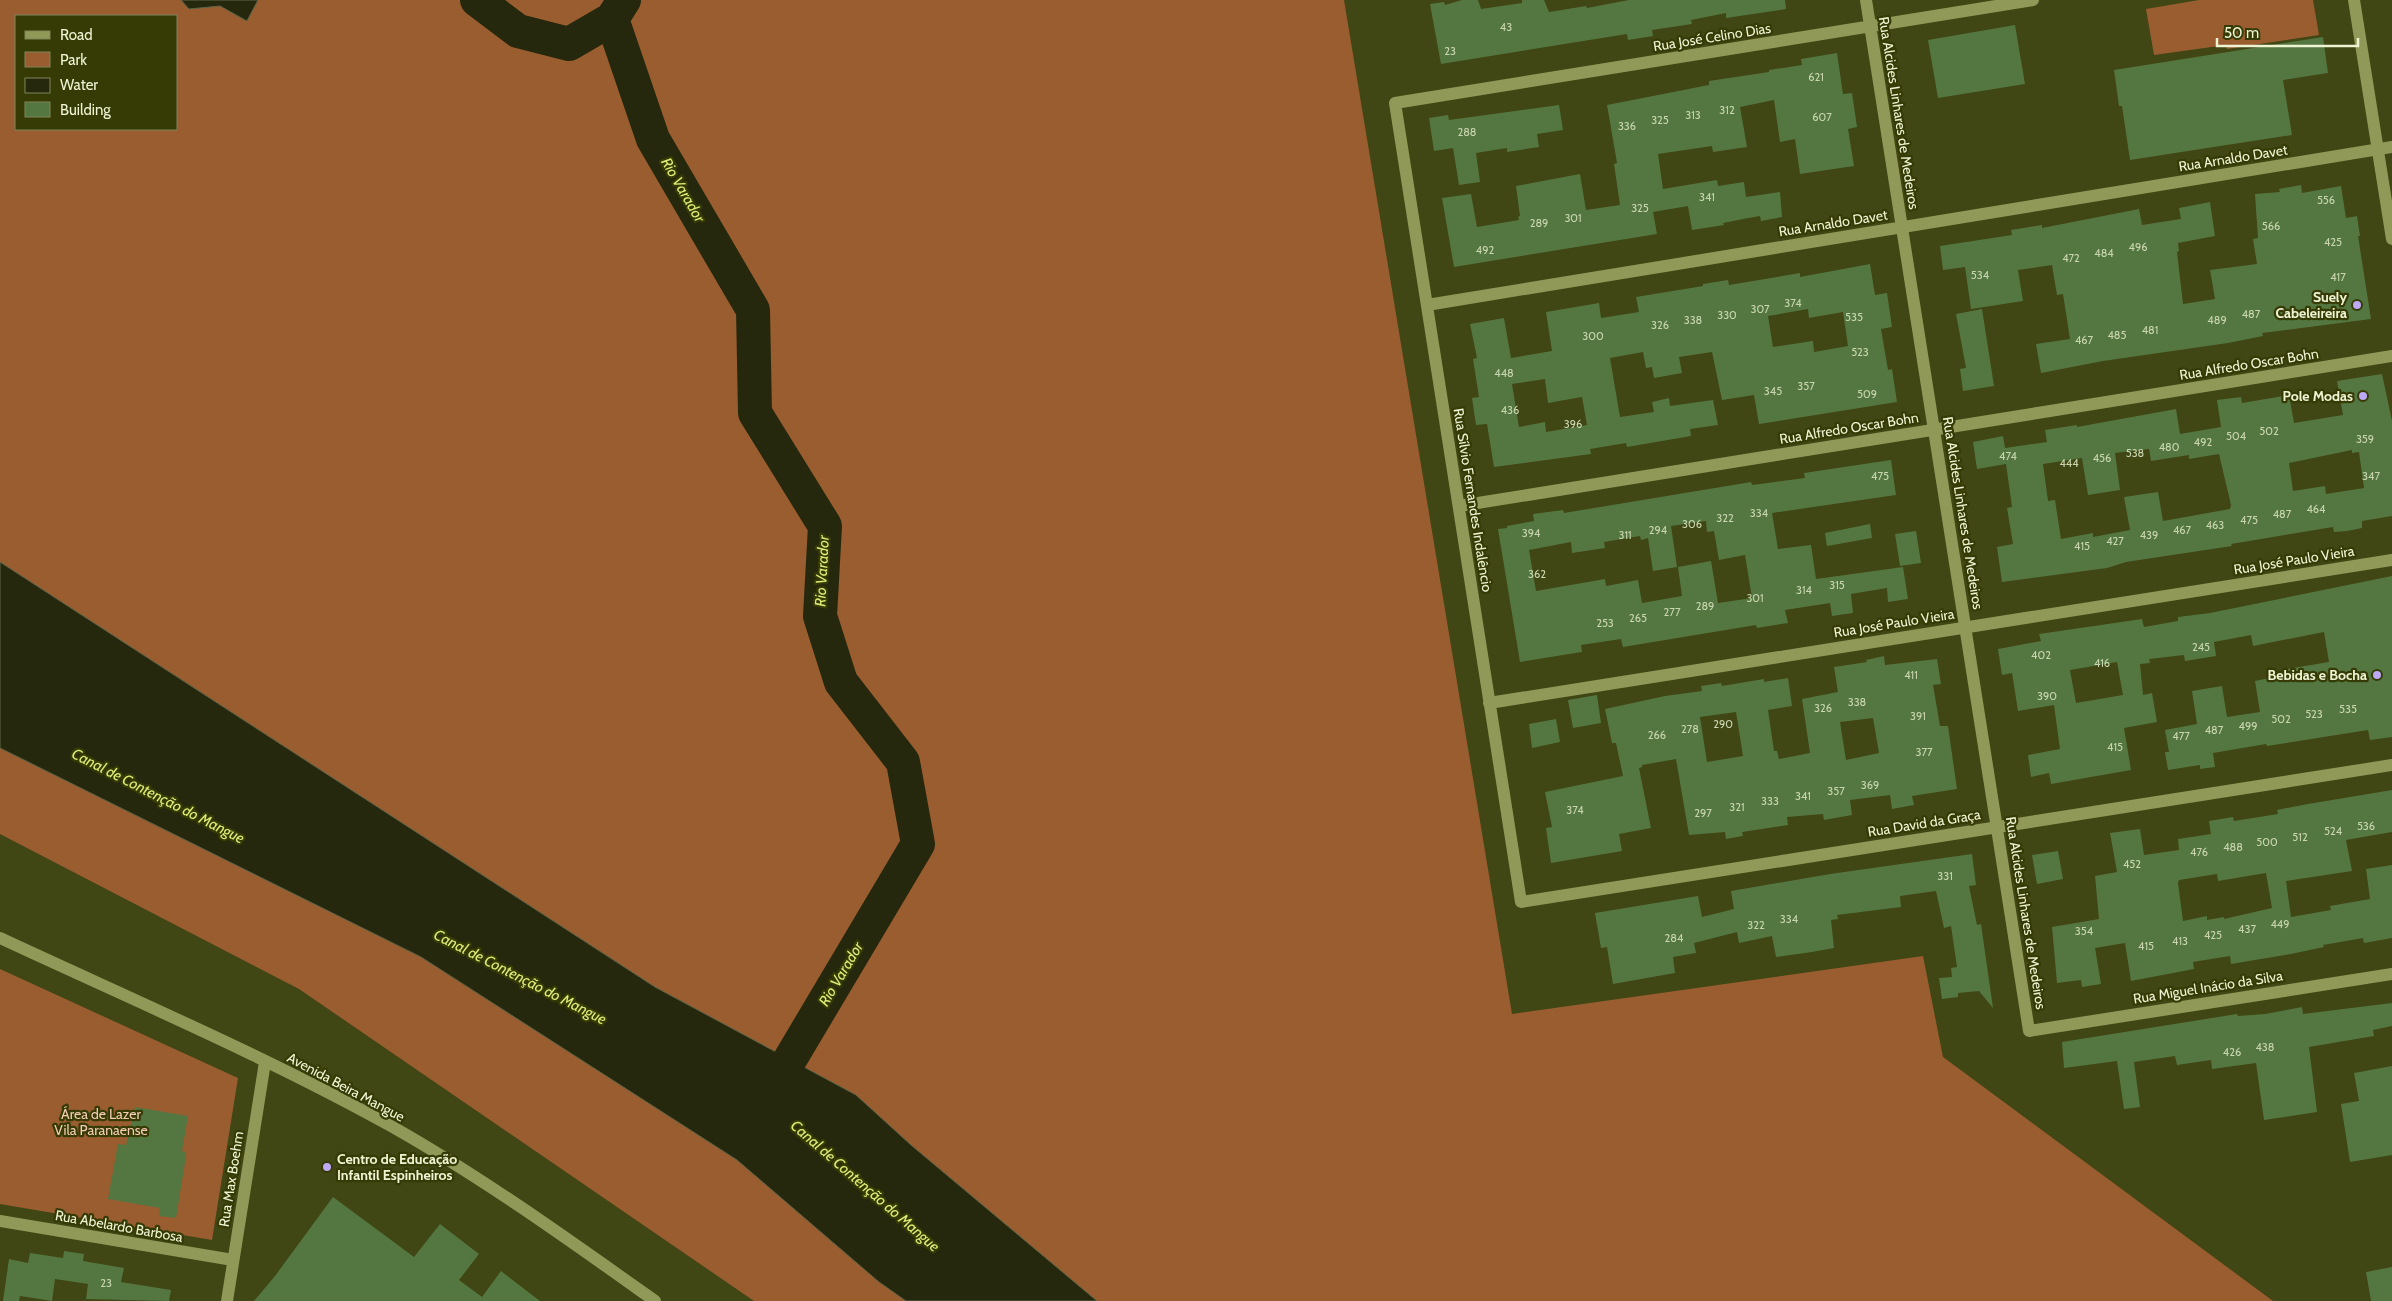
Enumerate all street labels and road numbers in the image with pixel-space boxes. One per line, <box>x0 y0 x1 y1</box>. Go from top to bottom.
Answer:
street label: Rua Alcides Linhares de Medeiros <box>1875 15 1923 211</box>
street label: Rua José Celino Dias <box>1652 19 1772 55</box>
street label: Rua Arnaldo Davet <box>2177 140 2289 176</box>
street label: Rua Arnaldo Davet <box>1777 205 1889 241</box>
street label: Rua Alfredo Oscar Bohn <box>2178 344 2320 384</box>
street label: Rua Sílvio Fernandes Indalêncio <box>1450 407 1496 594</box>
street label: Rua Alfredo Oscar Bohn <box>1778 408 1920 448</box>
street label: Rua Alcides Linhares de Medeiros <box>1939 415 1987 611</box>
street label: Rua José Paulo Vieira <box>2232 542 2356 578</box>
street label: Rua José Paulo Vieira <box>1832 605 1956 641</box>
street label: Rua David da Graça <box>1866 805 1982 841</box>
street label: Rua Alcides Linhares de Medeiros <box>2002 815 2050 1011</box>
street label: Rua Miguel Inácio da Silva <box>2132 966 2284 1008</box>
street label: Avenida Beira Mangue <box>284 1048 408 1126</box>
street label: Rua Max Boehm <box>215 1130 247 1228</box>
street label: Rua Abelardo Barbosa <box>54 1206 185 1246</box>

